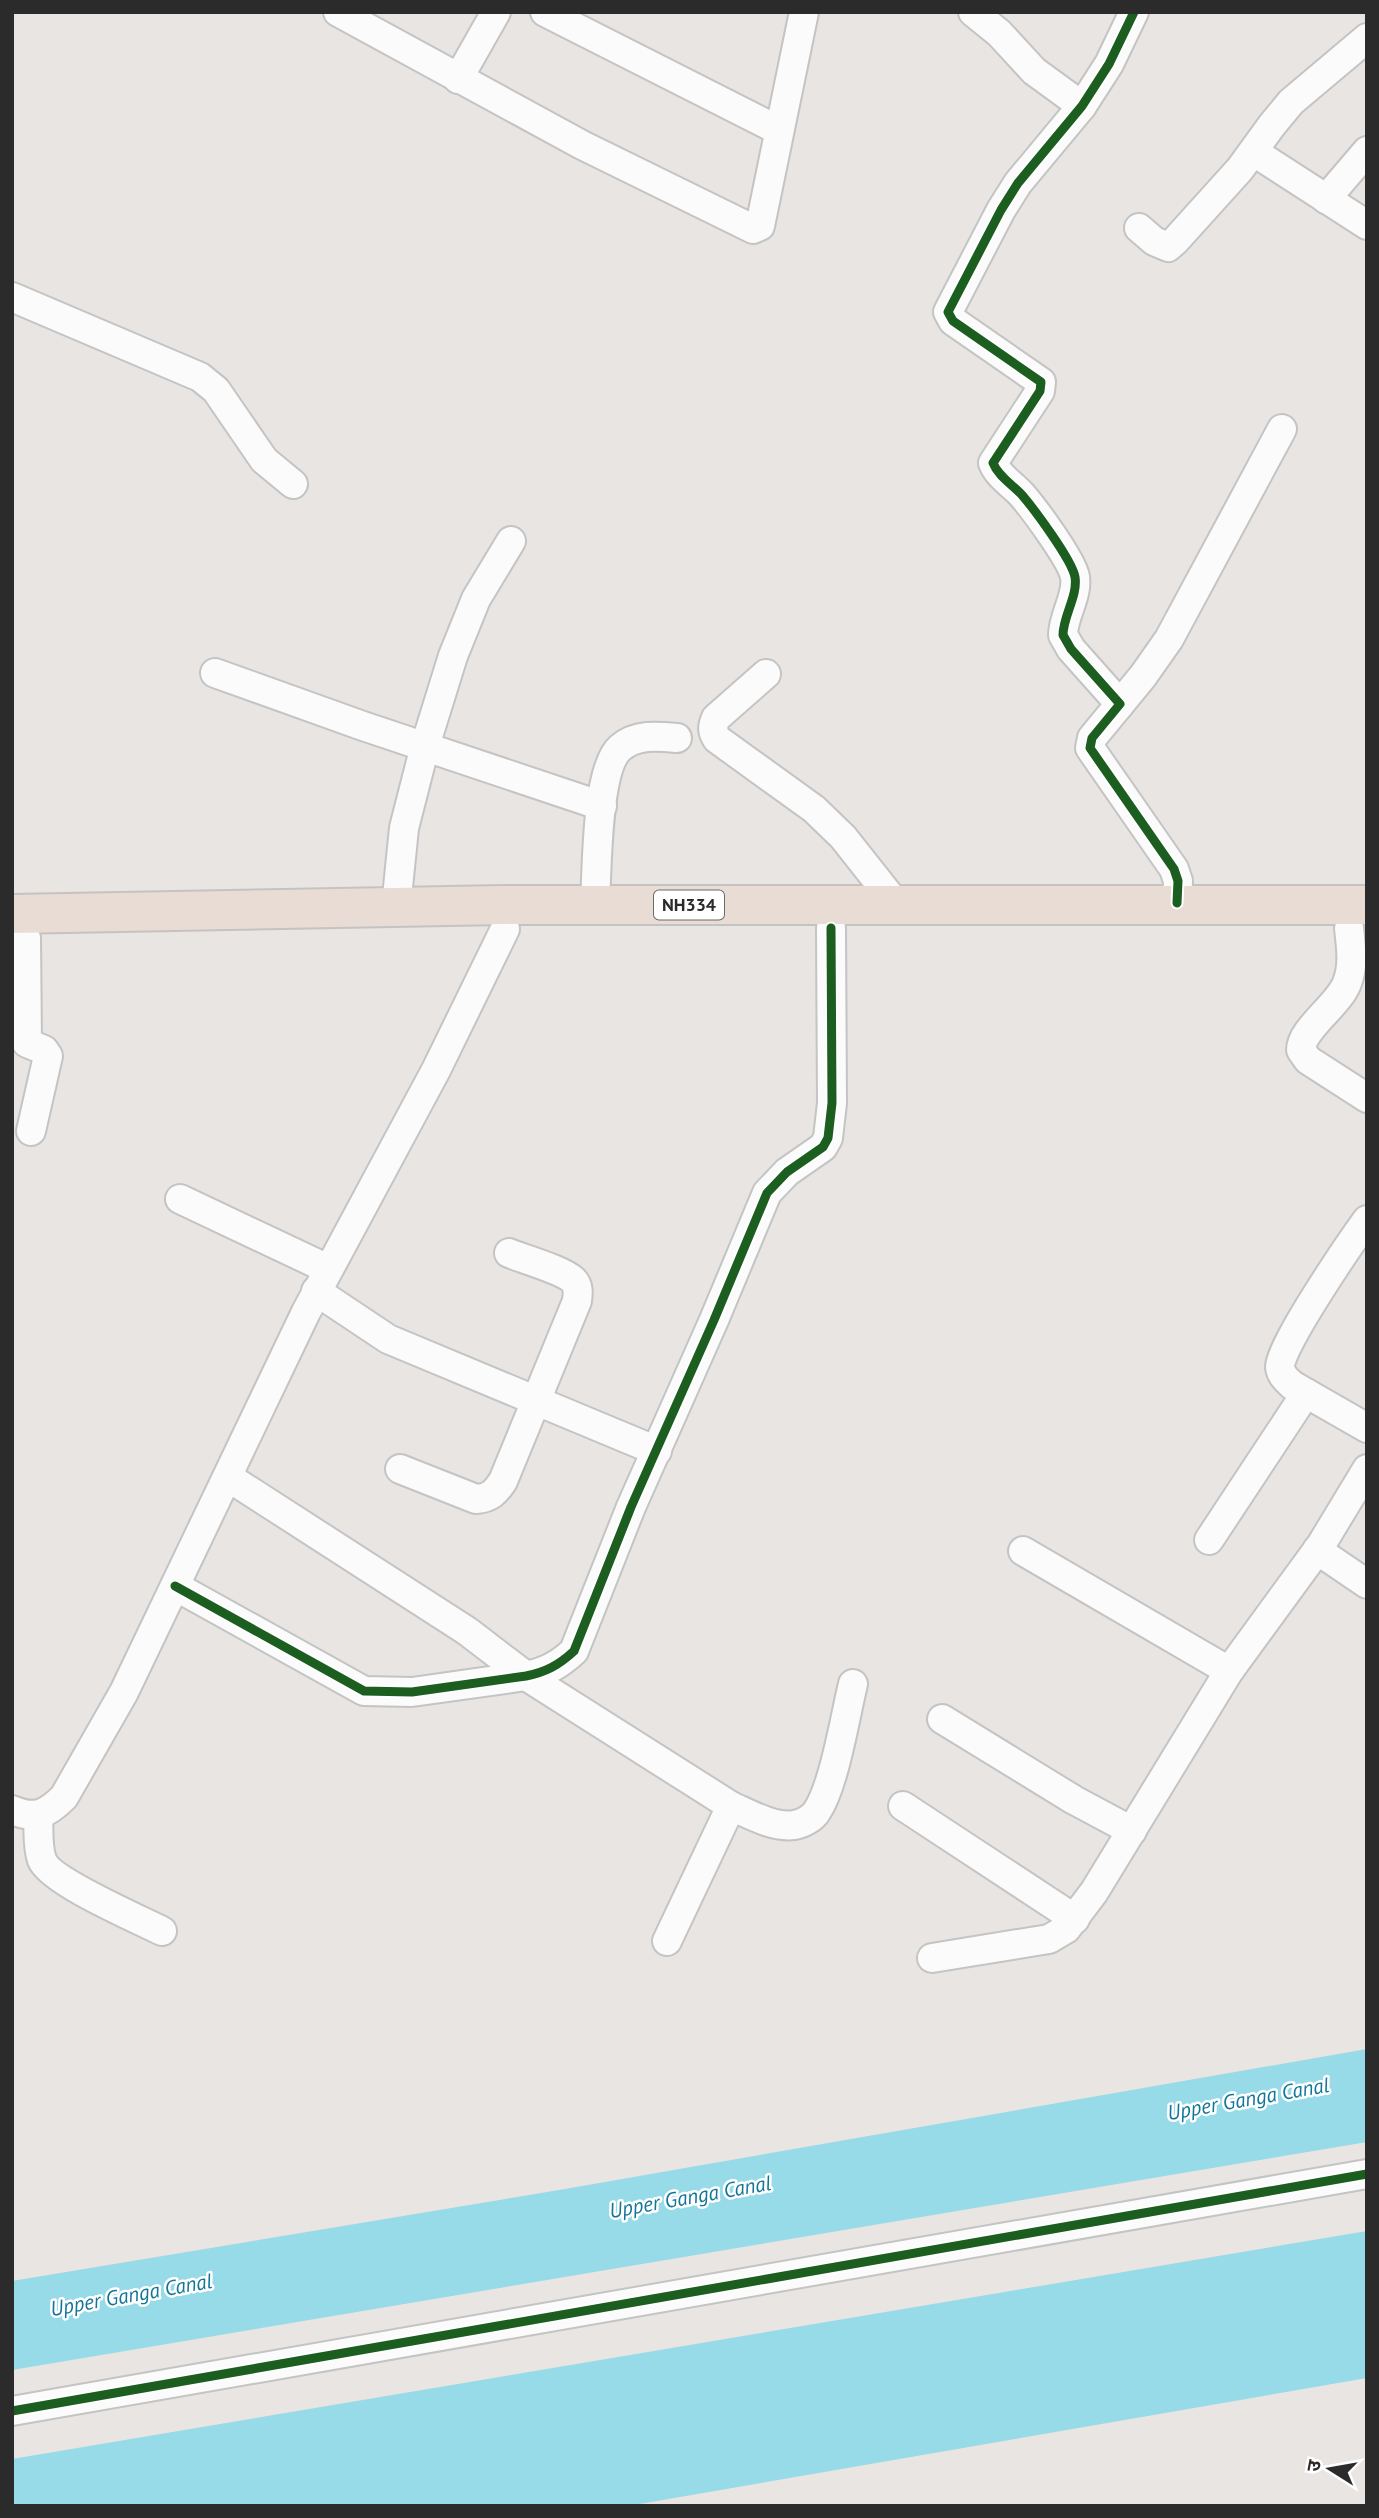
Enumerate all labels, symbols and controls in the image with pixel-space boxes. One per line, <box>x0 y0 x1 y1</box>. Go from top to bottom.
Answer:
road number: NH334 <box>654 890 724 920</box>
water label: Upper Ganga Canal <box>1165 2071 1331 2126</box>
water label: Upper Ganga Canal <box>607 2169 773 2224</box>
water label: Upper Ganga Canal <box>48 2267 214 2322</box>
north arrow <box>1295 2434 1365 2504</box>
text: उ <box>1300 2457 1326 2474</box>

